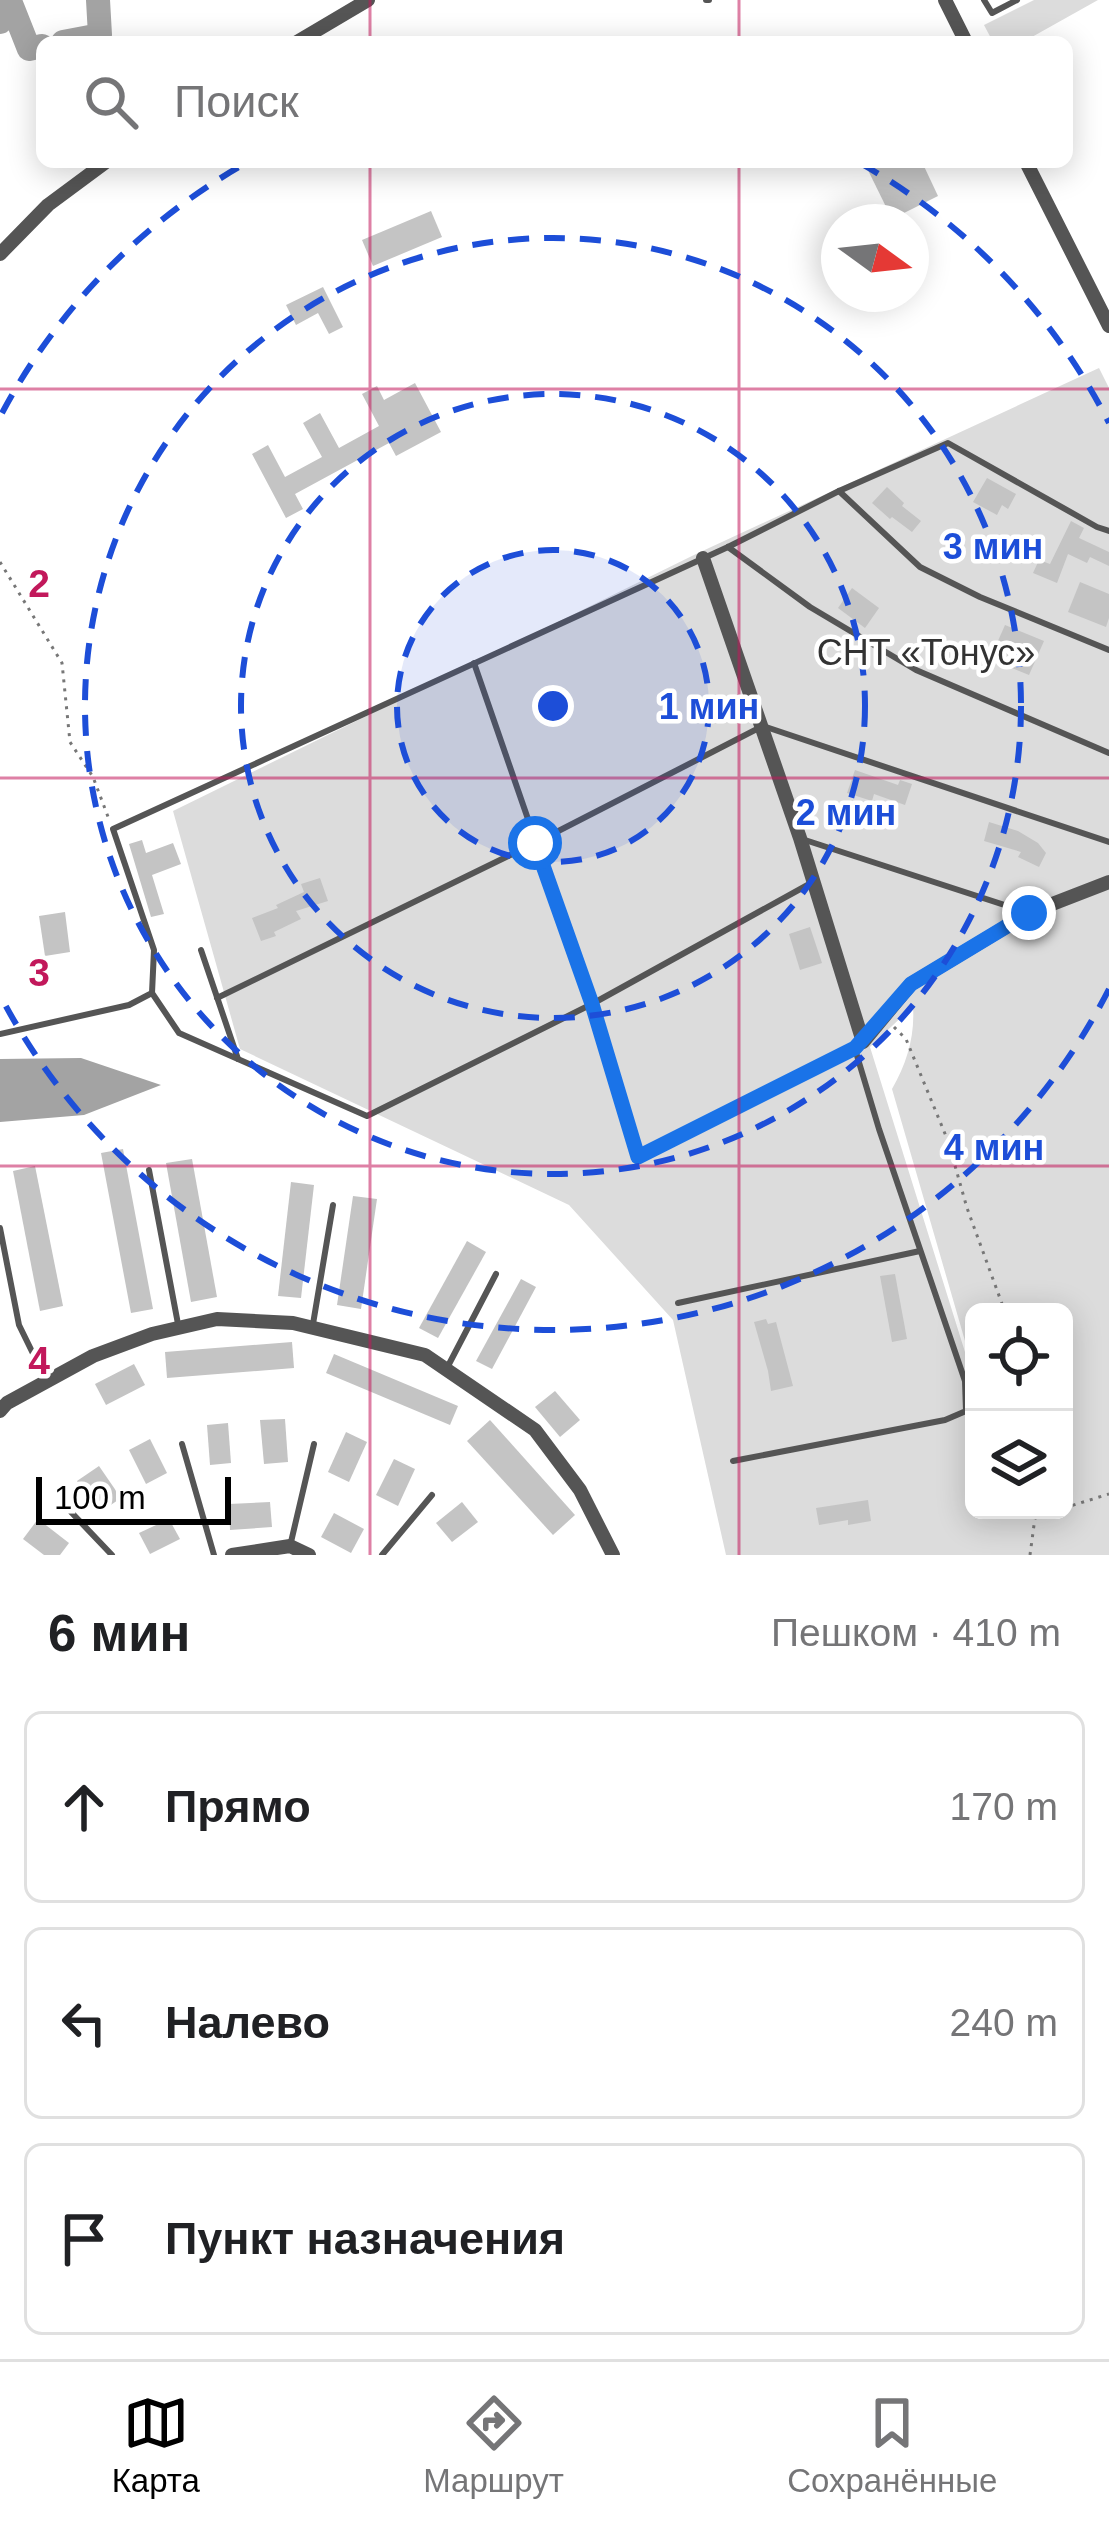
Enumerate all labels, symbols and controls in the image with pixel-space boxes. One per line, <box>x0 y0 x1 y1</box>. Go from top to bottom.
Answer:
search box <box>36 36 1073 168</box>
icon: search <box>78 69 144 135</box>
text: Поиск <box>174 76 299 127</box>
north arrow <box>821 204 929 312</box>
text: 3 мин <box>943 526 1043 567</box>
text: 2 <box>28 562 50 605</box>
park label: СНТ «Тонус» <box>817 632 1035 673</box>
centre of rings <box>532 685 574 727</box>
text: 1 мин <box>659 686 759 727</box>
text: 2 мин <box>796 792 896 833</box>
route start <box>508 816 562 870</box>
route end <box>1002 886 1056 940</box>
text: 3 <box>28 951 50 994</box>
text: 4 мин <box>944 1127 1044 1168</box>
map controls <box>965 1303 1073 1519</box>
button: locate <box>965 1303 1073 1411</box>
text: 4 <box>28 1339 50 1382</box>
button: layers <box>965 1411 1073 1519</box>
scale bar <box>36 1471 231 1524</box>
text: 100 m <box>54 1479 146 1516</box>
text: 6 мин <box>48 1605 190 1662</box>
text: Пешком · 410 m <box>771 1611 1061 1654</box>
icon: ahead <box>51 1774 117 1840</box>
text: Прямо <box>165 1781 311 1832</box>
text: 170 m <box>950 1785 1058 1828</box>
icon: left <box>51 1990 117 2056</box>
text: Налево <box>165 1997 330 2048</box>
text: 240 m <box>950 2001 1058 2044</box>
icon: arrive <box>51 2206 117 2272</box>
text: Пункт назначения <box>165 2213 565 2264</box>
tab: Карта <box>112 2390 200 2500</box>
tab: Маршрут <box>423 2390 564 2500</box>
tab: Сохранённые <box>787 2390 997 2500</box>

